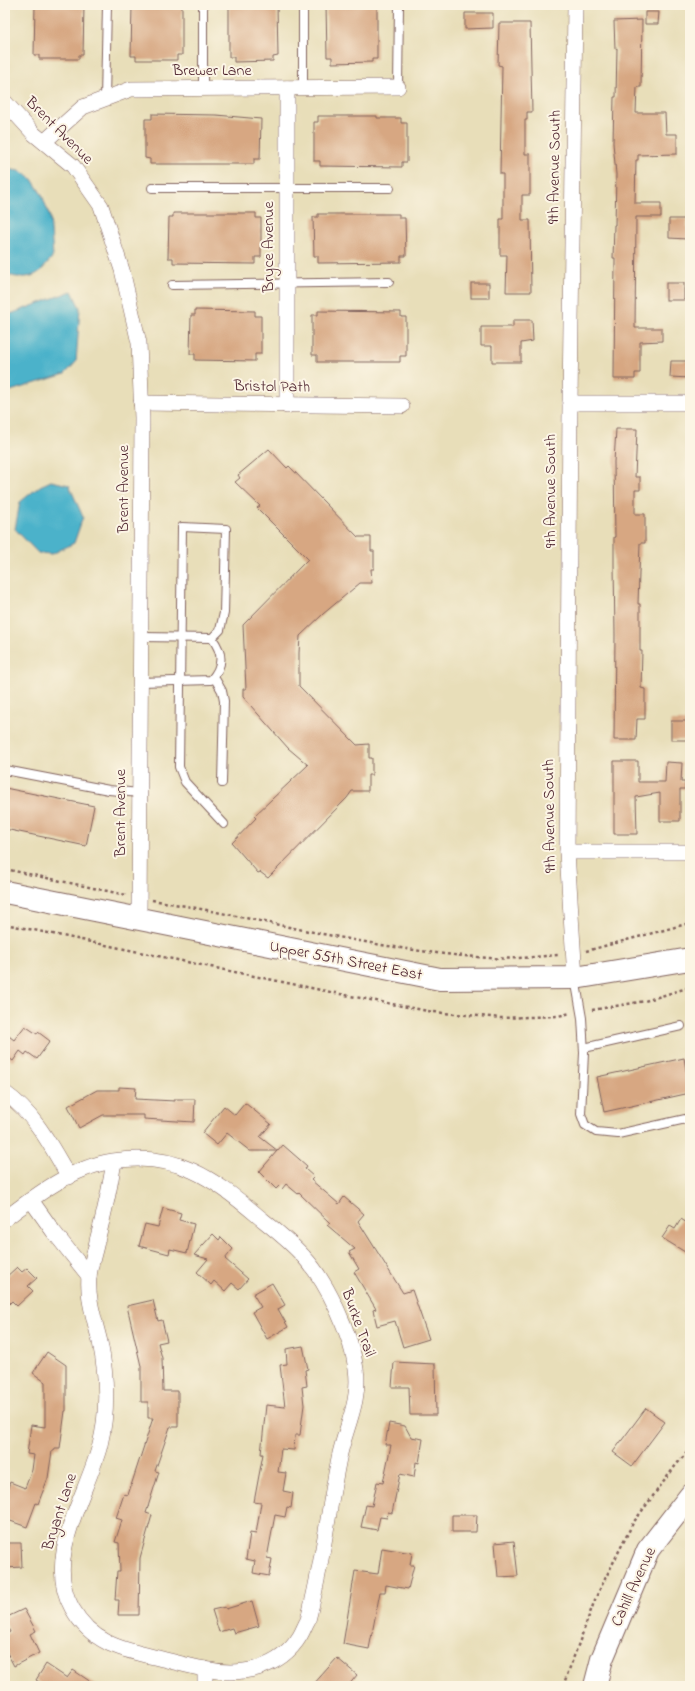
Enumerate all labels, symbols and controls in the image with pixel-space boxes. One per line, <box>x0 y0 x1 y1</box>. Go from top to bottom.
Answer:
street label: Brewer Lane <box>171 59 252 83</box>
street label: Brent Avenue <box>19 91 99 171</box>
street label: 9th Avenue South <box>542 110 568 224</box>
street label: Bryce Avenue <box>257 201 281 294</box>
street label: Bristol Path <box>233 374 310 400</box>
street label: 9th Avenue South <box>539 434 563 548</box>
street label: Brent Avenue <box>112 444 136 534</box>
street label: 9th Avenue South <box>537 759 563 873</box>
street label: Brent Avenue <box>109 768 133 858</box>
street label: Upper 55th Street East <box>268 934 425 988</box>
street label: Burke Trail <box>334 1284 382 1361</box>
street label: Bryant Lane <box>36 1469 84 1555</box>
street label: Cahill Avenue <box>605 1543 663 1631</box>

